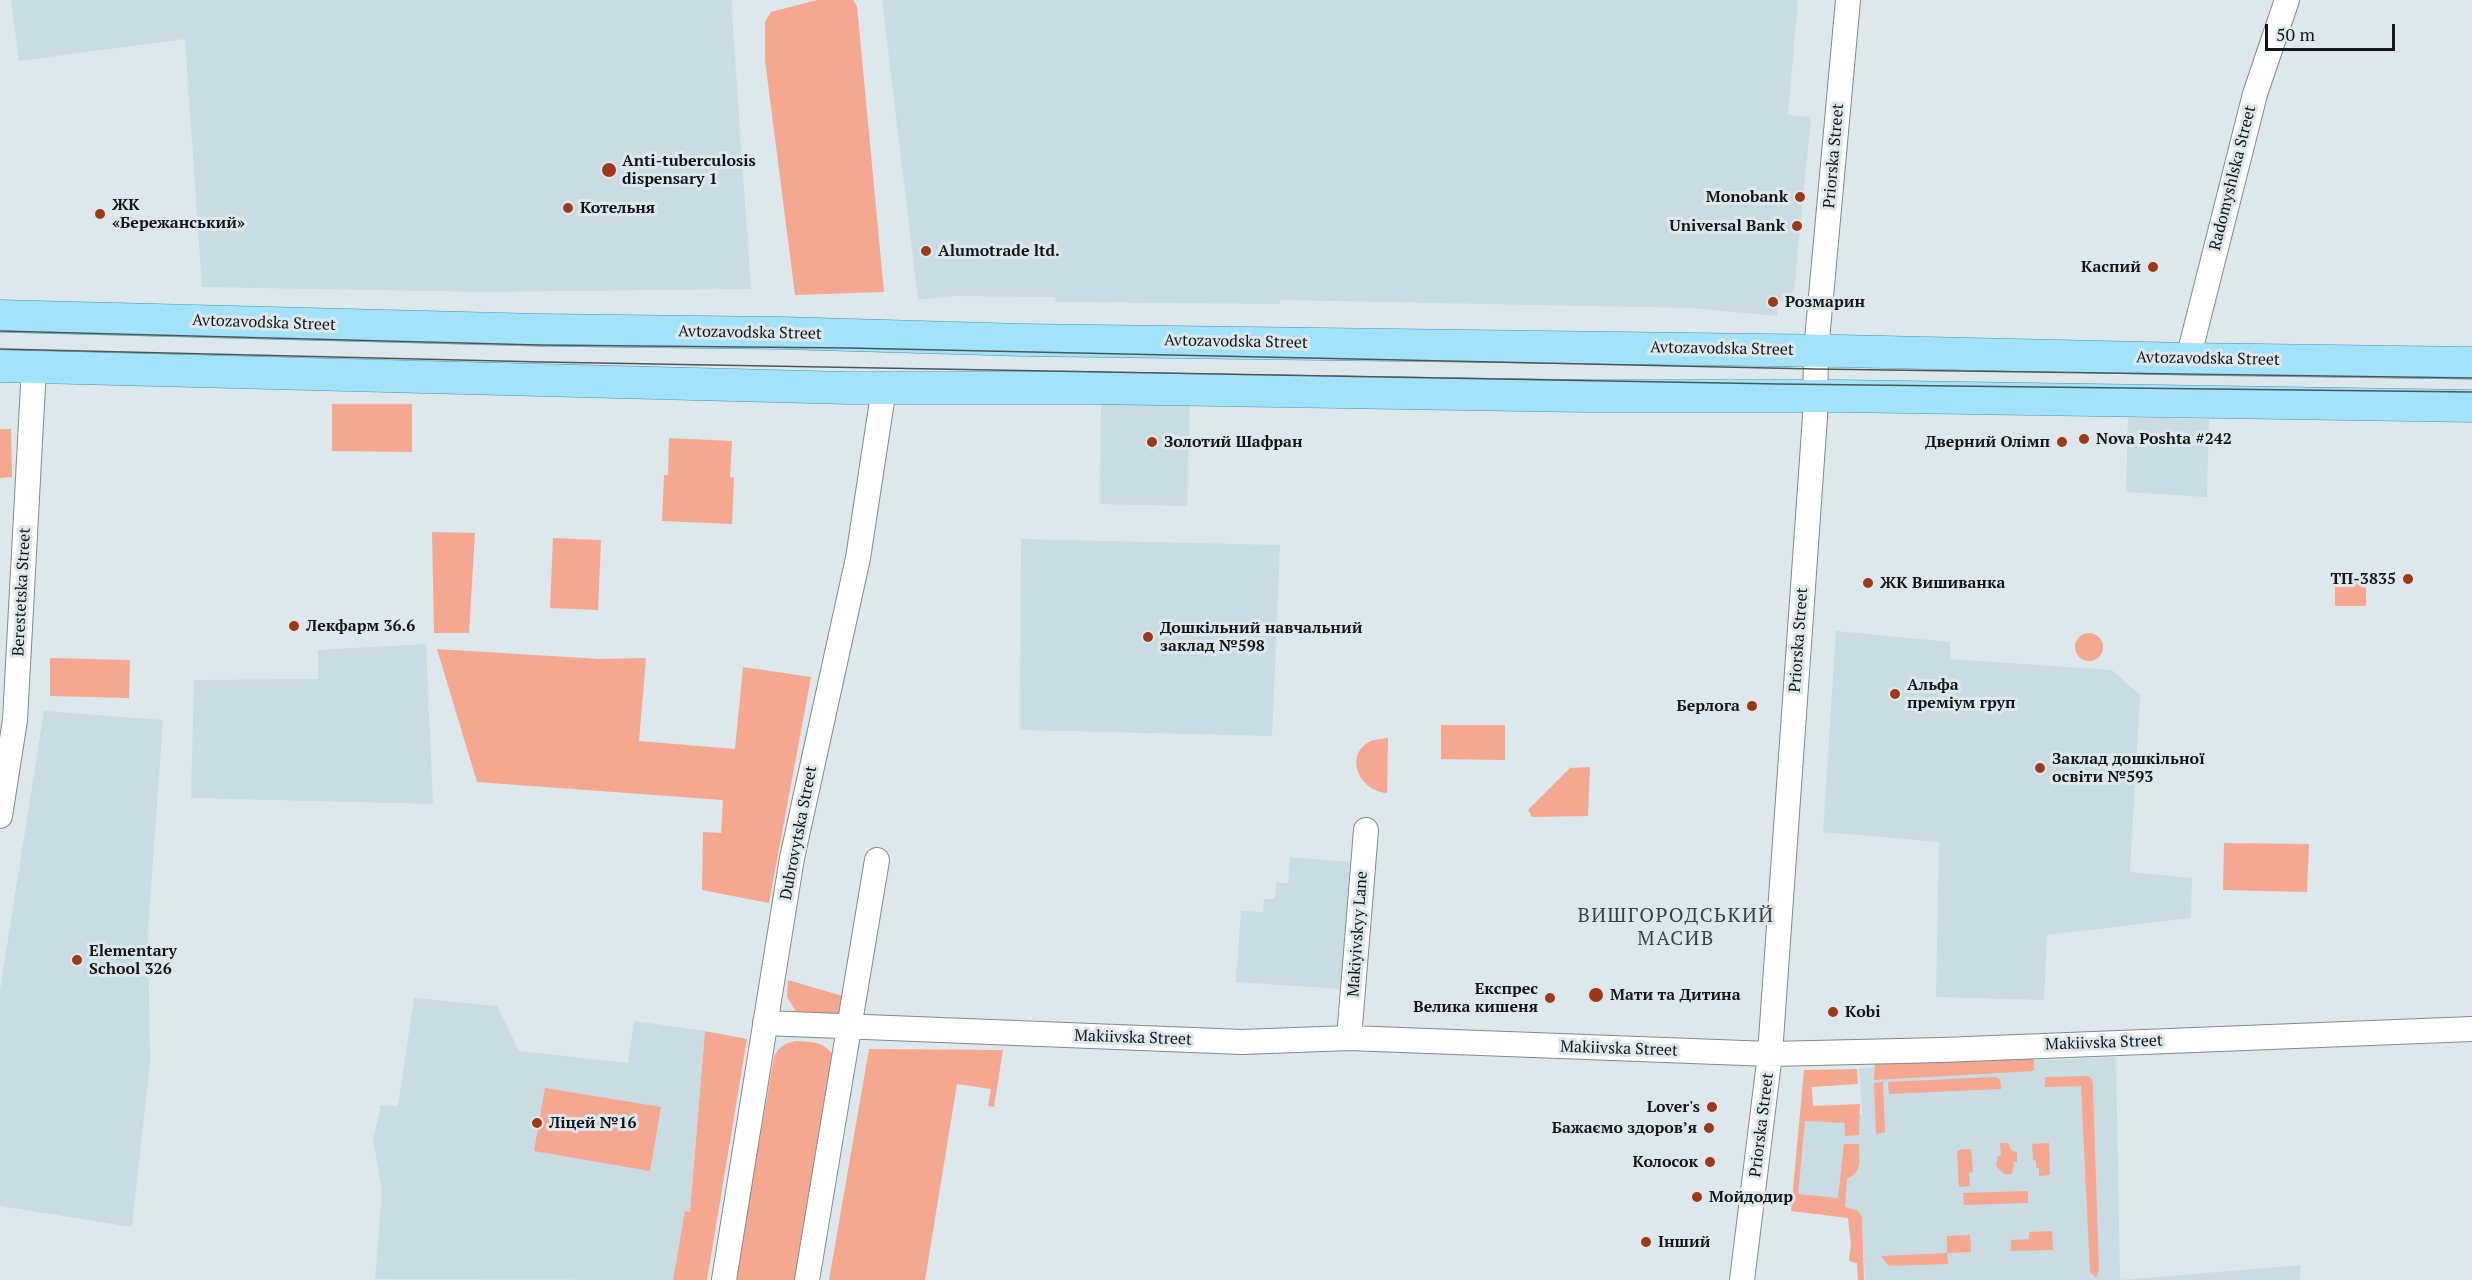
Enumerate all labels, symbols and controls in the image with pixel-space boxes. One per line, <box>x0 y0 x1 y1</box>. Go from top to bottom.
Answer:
scale bar <box>2268 12 2398 50</box>
text: 50 m <box>2276 22 2315 46</box>
street label: Priorska Street <box>1820 103 1848 209</box>
street label: Radomyshlska Street <box>2206 103 2260 253</box>
place label: Anti-tuberculosis dispensary 1 <box>622 151 756 189</box>
marker: Anti-tuberculosis dispensary 1 <box>600 161 618 179</box>
place label: Monobank <box>1706 187 1788 207</box>
marker: Monobank <box>1793 190 1807 204</box>
place label: ЖК «Бережанський» <box>112 195 245 233</box>
place label: Котельня <box>580 198 655 218</box>
marker: Котельня <box>561 201 575 215</box>
marker: ЖК «Бережанський» <box>93 207 107 221</box>
place label: Universal Bank <box>1669 216 1785 236</box>
marker: Universal Bank <box>1790 219 1804 233</box>
place label: Alumotrade ltd. <box>938 241 1060 261</box>
marker: Alumotrade ltd. <box>919 244 933 258</box>
place label: Каспий <box>2081 257 2141 277</box>
marker: Каспий <box>2146 260 2160 274</box>
place label: Розмарин <box>1785 292 1865 312</box>
marker: Розмарин <box>1766 295 1780 309</box>
street label: Avtozavodska Street <box>192 311 336 335</box>
street label: Avtozavodska Street <box>678 322 822 344</box>
street label: Avtozavodska Street <box>1164 331 1308 353</box>
street label: Avtozavodska Street <box>1650 338 1794 360</box>
street label: Avtozavodska Street <box>2136 348 2280 370</box>
place label: Nova Poshta #242 <box>2096 429 2232 449</box>
place label: Золотий Шафран <box>1164 432 1303 452</box>
place label: Дверний Олімп <box>1925 432 2050 452</box>
marker: Nova Poshta #242 <box>2077 432 2091 446</box>
marker: Золотий Шафран <box>1145 435 1159 449</box>
marker: Дверний Олімп <box>2055 435 2069 449</box>
street label: Berestetska Street <box>9 527 35 657</box>
place label: ТП-3835 <box>2330 569 2396 589</box>
marker: ТП-3835 <box>2401 572 2415 586</box>
place label: ЖК Вишиванка <box>1880 573 2005 593</box>
marker: ЖК Вишиванка <box>1861 576 1875 590</box>
street label: Priorska Street <box>1786 587 1812 693</box>
place label: Лекфарм 36.6 <box>306 616 415 636</box>
place label: Дошкільний навчальний заклад №598 <box>1160 618 1362 656</box>
marker: Лекфарм 36.6 <box>287 619 301 633</box>
marker: Дошкільний навчальний заклад №598 <box>1141 630 1155 644</box>
place label: Альфа преміум груп <box>1907 675 2016 713</box>
marker: Альфа преміум груп <box>1888 687 1902 701</box>
place label: Берлога <box>1676 696 1740 716</box>
marker: Берлога <box>1745 699 1759 713</box>
place label: Заклад дошкільної освіти №593 <box>2052 749 2205 787</box>
marker: Заклад дошкільної освіти №593 <box>2033 761 2047 775</box>
street label: Dubrovytska Street <box>777 764 821 902</box>
street label: Makiyivskyy Lane <box>1344 870 1372 998</box>
district label: ВИШГОРОДСЬКИЙ МАСИВ <box>1577 904 1775 951</box>
place label: Elementary School 326 <box>89 941 177 979</box>
marker: Elementary School 326 <box>70 953 84 967</box>
place label: Експрес Велика кишеня <box>1413 979 1538 1017</box>
place label: Мати та Дитина <box>1610 985 1741 1005</box>
marker: Мати та Дитина <box>1587 986 1605 1004</box>
marker: Експрес Велика кишеня <box>1543 991 1557 1005</box>
place label: Кobi <box>1845 1002 1881 1022</box>
marker: Кobi <box>1826 1005 1840 1019</box>
street label: Makiivska Street <box>1074 1026 1192 1050</box>
street label: Makiivska Street <box>2045 1031 2163 1055</box>
street label: Makiivska Street <box>1560 1037 1678 1061</box>
street label: Priorska Street <box>1746 1072 1778 1178</box>
place label: Lover's <box>1647 1097 1700 1117</box>
marker: Lover's <box>1705 1100 1719 1114</box>
place label: Ліцей №16 <box>549 1113 637 1133</box>
marker: Ліцей №16 <box>530 1116 544 1130</box>
place label: Бажаємо здоровʼя <box>1552 1118 1697 1138</box>
marker: Бажаємо здоровʼя <box>1702 1121 1716 1135</box>
place label: Колосок <box>1633 1152 1698 1172</box>
marker: Колосок <box>1703 1155 1717 1169</box>
place label: Мойдодир <box>1709 1187 1793 1207</box>
marker: Мойдодир <box>1690 1190 1704 1204</box>
place label: Інший <box>1658 1232 1710 1252</box>
marker: Інший <box>1639 1235 1653 1249</box>

